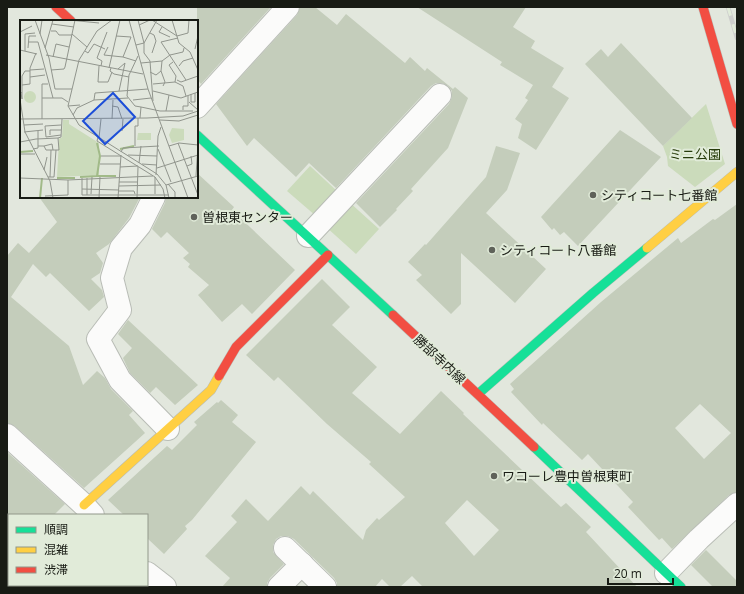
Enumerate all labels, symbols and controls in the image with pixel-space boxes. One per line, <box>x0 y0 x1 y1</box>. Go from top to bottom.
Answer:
inset map <box>20 20 198 198</box>
park label: ミニ公園 <box>669 145 721 163</box>
place label: シティコート七番館 <box>601 186 717 204</box>
marker: シティコート七番館 <box>588 190 598 200</box>
place label: 曽根東センター <box>202 208 293 226</box>
marker: 曽根東センター <box>189 212 199 222</box>
place label: シティコート八番館 <box>500 241 616 259</box>
marker: シティコート八番館 <box>487 245 497 255</box>
street label: 勝部寺内線 <box>410 330 470 388</box>
place label: ワコーレ豊中曽根東町 <box>502 467 632 485</box>
marker: ワコーレ豊中曽根東町 <box>489 471 499 481</box>
legend <box>8 514 148 586</box>
text: 順調 <box>44 521 68 538</box>
text: 混雑 <box>44 541 68 558</box>
scale bar <box>608 560 673 586</box>
text: 渋滞 <box>44 561 68 578</box>
text: 20 m <box>614 565 642 582</box>

